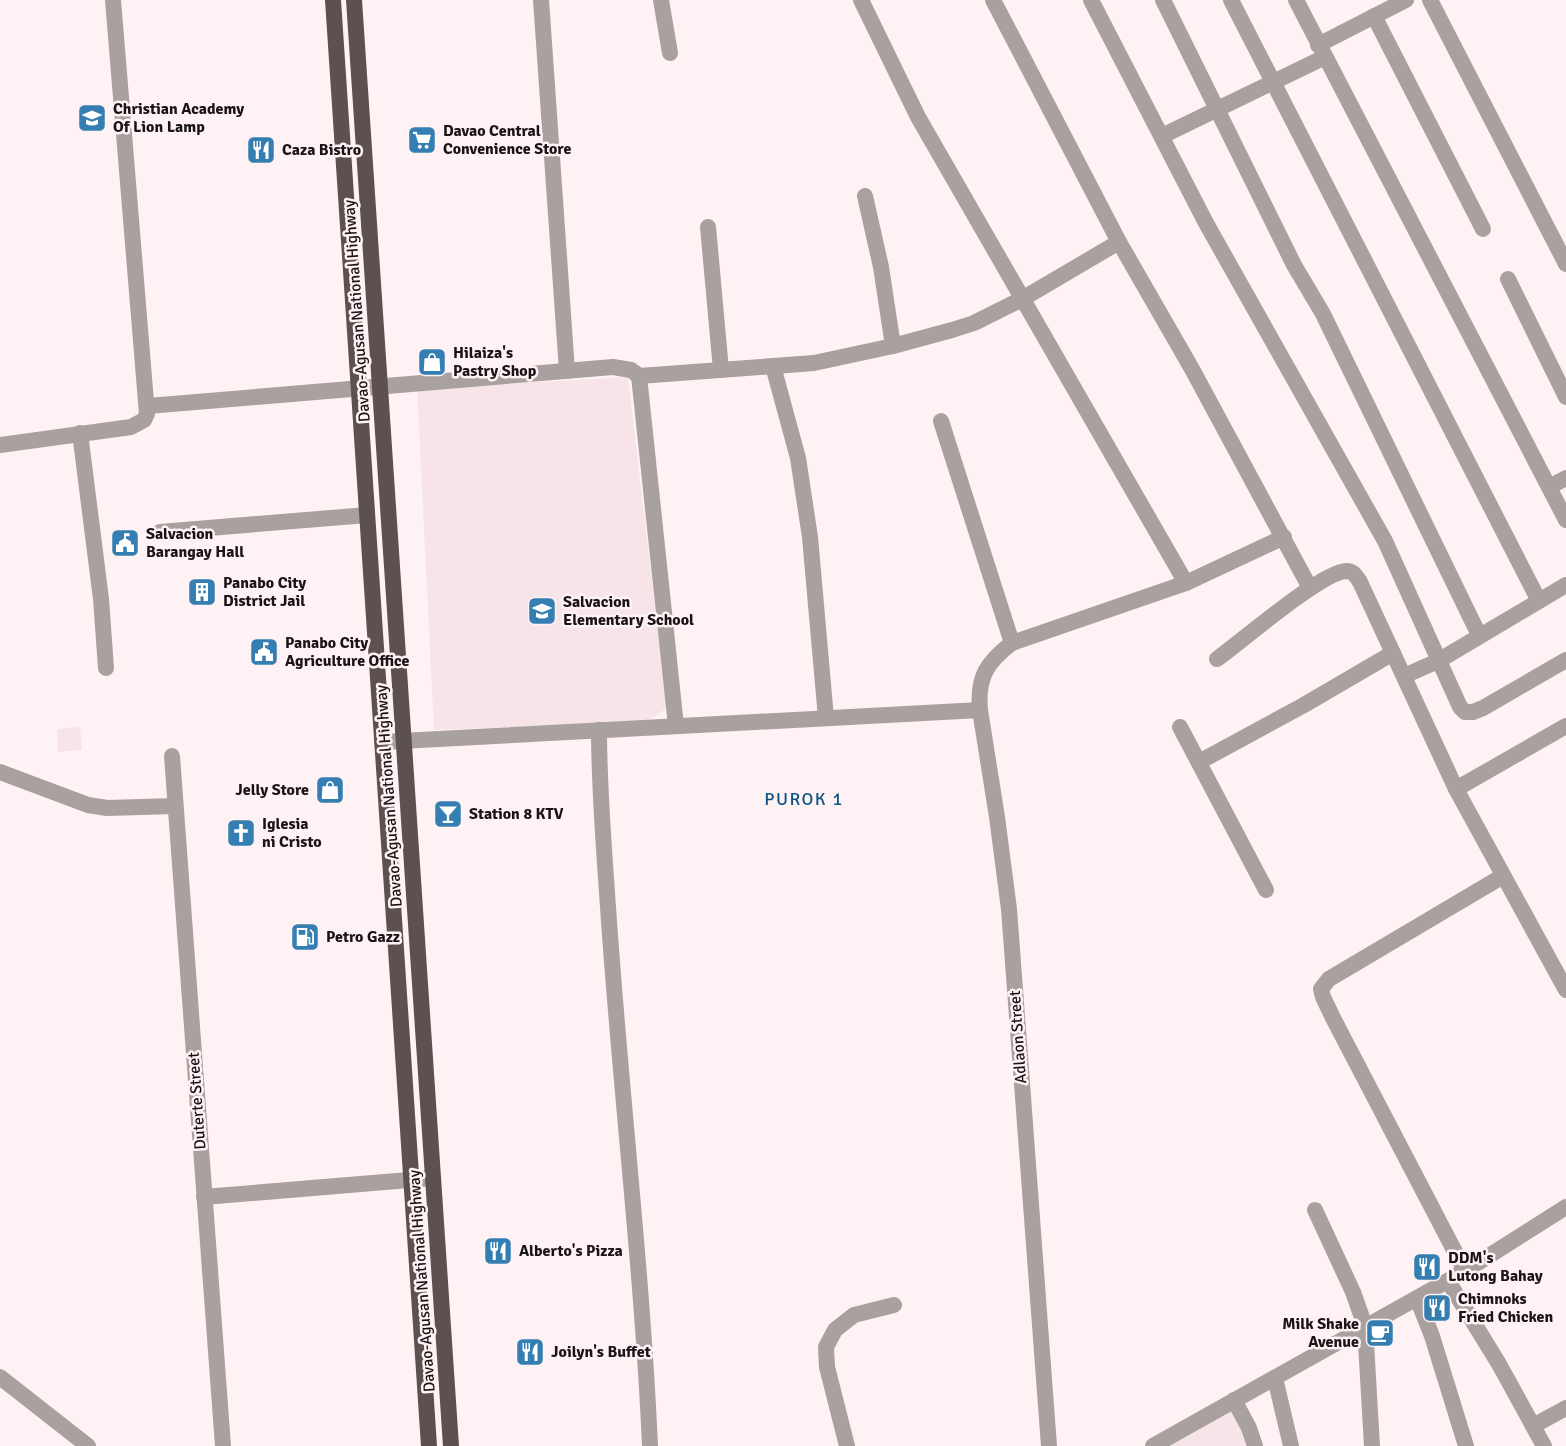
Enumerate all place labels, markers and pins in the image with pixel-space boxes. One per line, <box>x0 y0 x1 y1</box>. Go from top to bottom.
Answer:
place label: Christian Academy Of Lion Lamp <box>113 99 244 137</box>
school or university icon: Christian Academy Of Lion Lamp <box>76 102 108 134</box>
place label: Davao Central Convenience Store <box>443 121 571 159</box>
supermarket icon: Davao Central Convenience Store <box>406 124 438 156</box>
restaurant icon: Caza Bistro <box>245 134 277 166</box>
place label: Caza Bistro <box>282 140 361 160</box>
place label: Hilaiza's Pastry Shop <box>453 343 537 381</box>
shop icon: Hilaiza's Pastry Shop <box>416 346 448 378</box>
place label: Salvacion Barangay Hall <box>146 524 244 562</box>
public building icon: Salvacion Barangay Hall <box>109 527 141 559</box>
place label: Panabo City District Jail <box>223 573 306 611</box>
building icon: Panabo City District Jail <box>186 576 218 608</box>
place label: Salvacion Elementary School <box>563 592 694 630</box>
school or university icon: Salvacion Elementary School <box>526 595 558 627</box>
place label: Panabo City Agriculture Office <box>285 633 409 671</box>
public building icon: Panabo City Agriculture Office <box>248 636 280 668</box>
shop icon: Jelly Store <box>314 774 346 806</box>
place label: Jelly Store <box>235 780 309 800</box>
bar icon: Station 8 KTV <box>432 798 464 830</box>
place label: Station 8 KTV <box>469 804 564 824</box>
place label: Iglesia ni Cristo <box>262 814 322 852</box>
church icon: Iglesia ni Cristo <box>225 817 257 849</box>
fuel station icon: Petro Gazz <box>289 921 321 953</box>
place label: Petro Gazz <box>326 927 400 947</box>
restaurant icon: Alberto's Pizza <box>482 1235 514 1267</box>
place label: Alberto's Pizza <box>519 1241 623 1261</box>
place label: DDM's Lutong Bahay <box>1448 1248 1543 1286</box>
restaurant icon: DDM's Lutong Bahay <box>1411 1251 1443 1283</box>
place label: Chimnoks Fried Chicken <box>1458 1289 1554 1327</box>
restaurant icon: Chimnoks Fried Chicken <box>1421 1292 1453 1324</box>
place label: Milk Shake Avenue <box>1282 1314 1359 1352</box>
cafe icon: Milk Shake Avenue <box>1364 1317 1396 1349</box>
restaurant icon: Joilyn's Buffet <box>514 1336 546 1368</box>
place label: Joilyn's Buffet <box>551 1342 651 1362</box>

